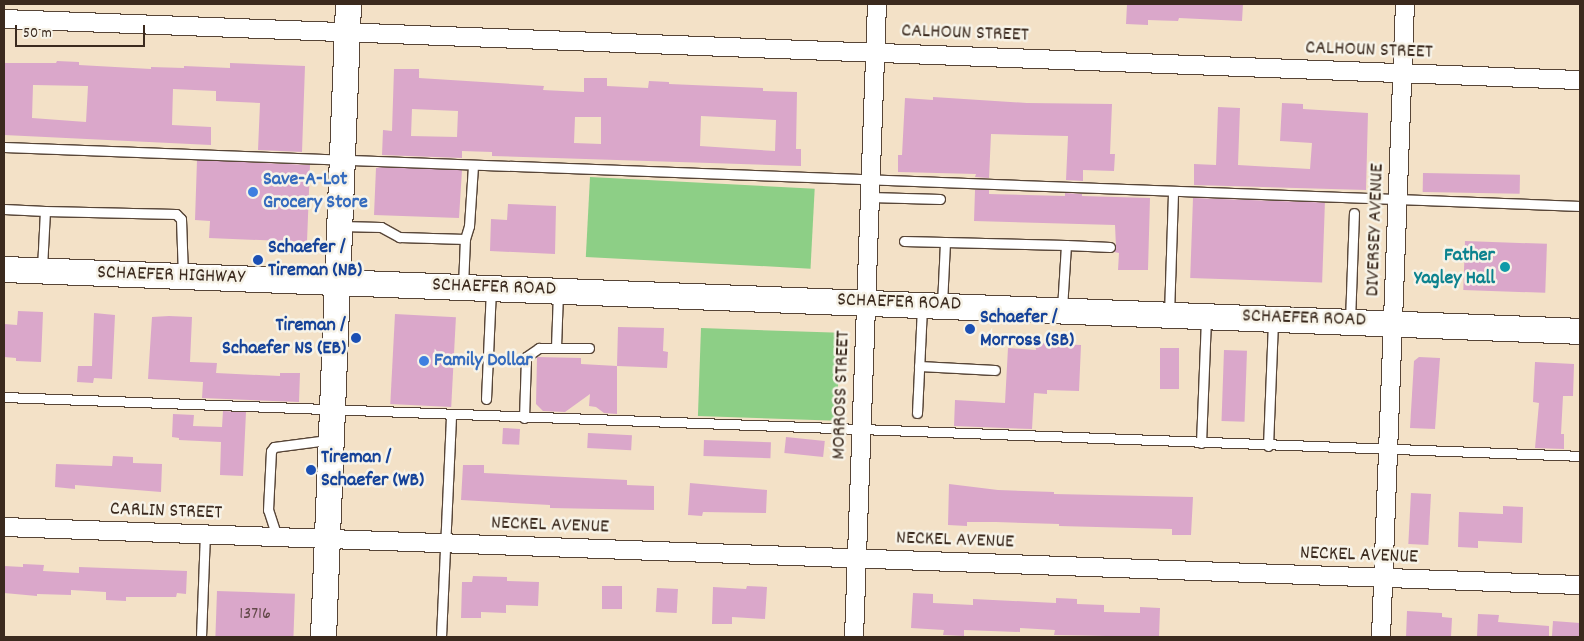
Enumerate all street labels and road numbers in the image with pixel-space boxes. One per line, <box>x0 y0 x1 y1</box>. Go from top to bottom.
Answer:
street label: CALHOUN STREET <box>901 20 1029 48</box>
street label: CALHOUN STREET <box>1305 37 1433 65</box>
street label: DIVERSEY AVENUE <box>1362 163 1390 297</box>
street label: SCHAEFER HIGHWAY <box>97 261 245 291</box>
street label: SCHAEFER ROAD <box>432 274 556 302</box>
street label: SCHAEFER ROAD <box>837 289 961 317</box>
street label: SCHAEFER ROAD <box>1242 305 1366 333</box>
street label: MORROSS STREET <box>828 330 856 460</box>
street label: CARLIN STREET <box>110 498 222 526</box>
street label: NECKEL AVENUE <box>491 512 609 540</box>
street label: NECKEL AVENUE <box>896 527 1014 555</box>
street label: NECKEL AVENUE <box>1300 542 1418 570</box>

